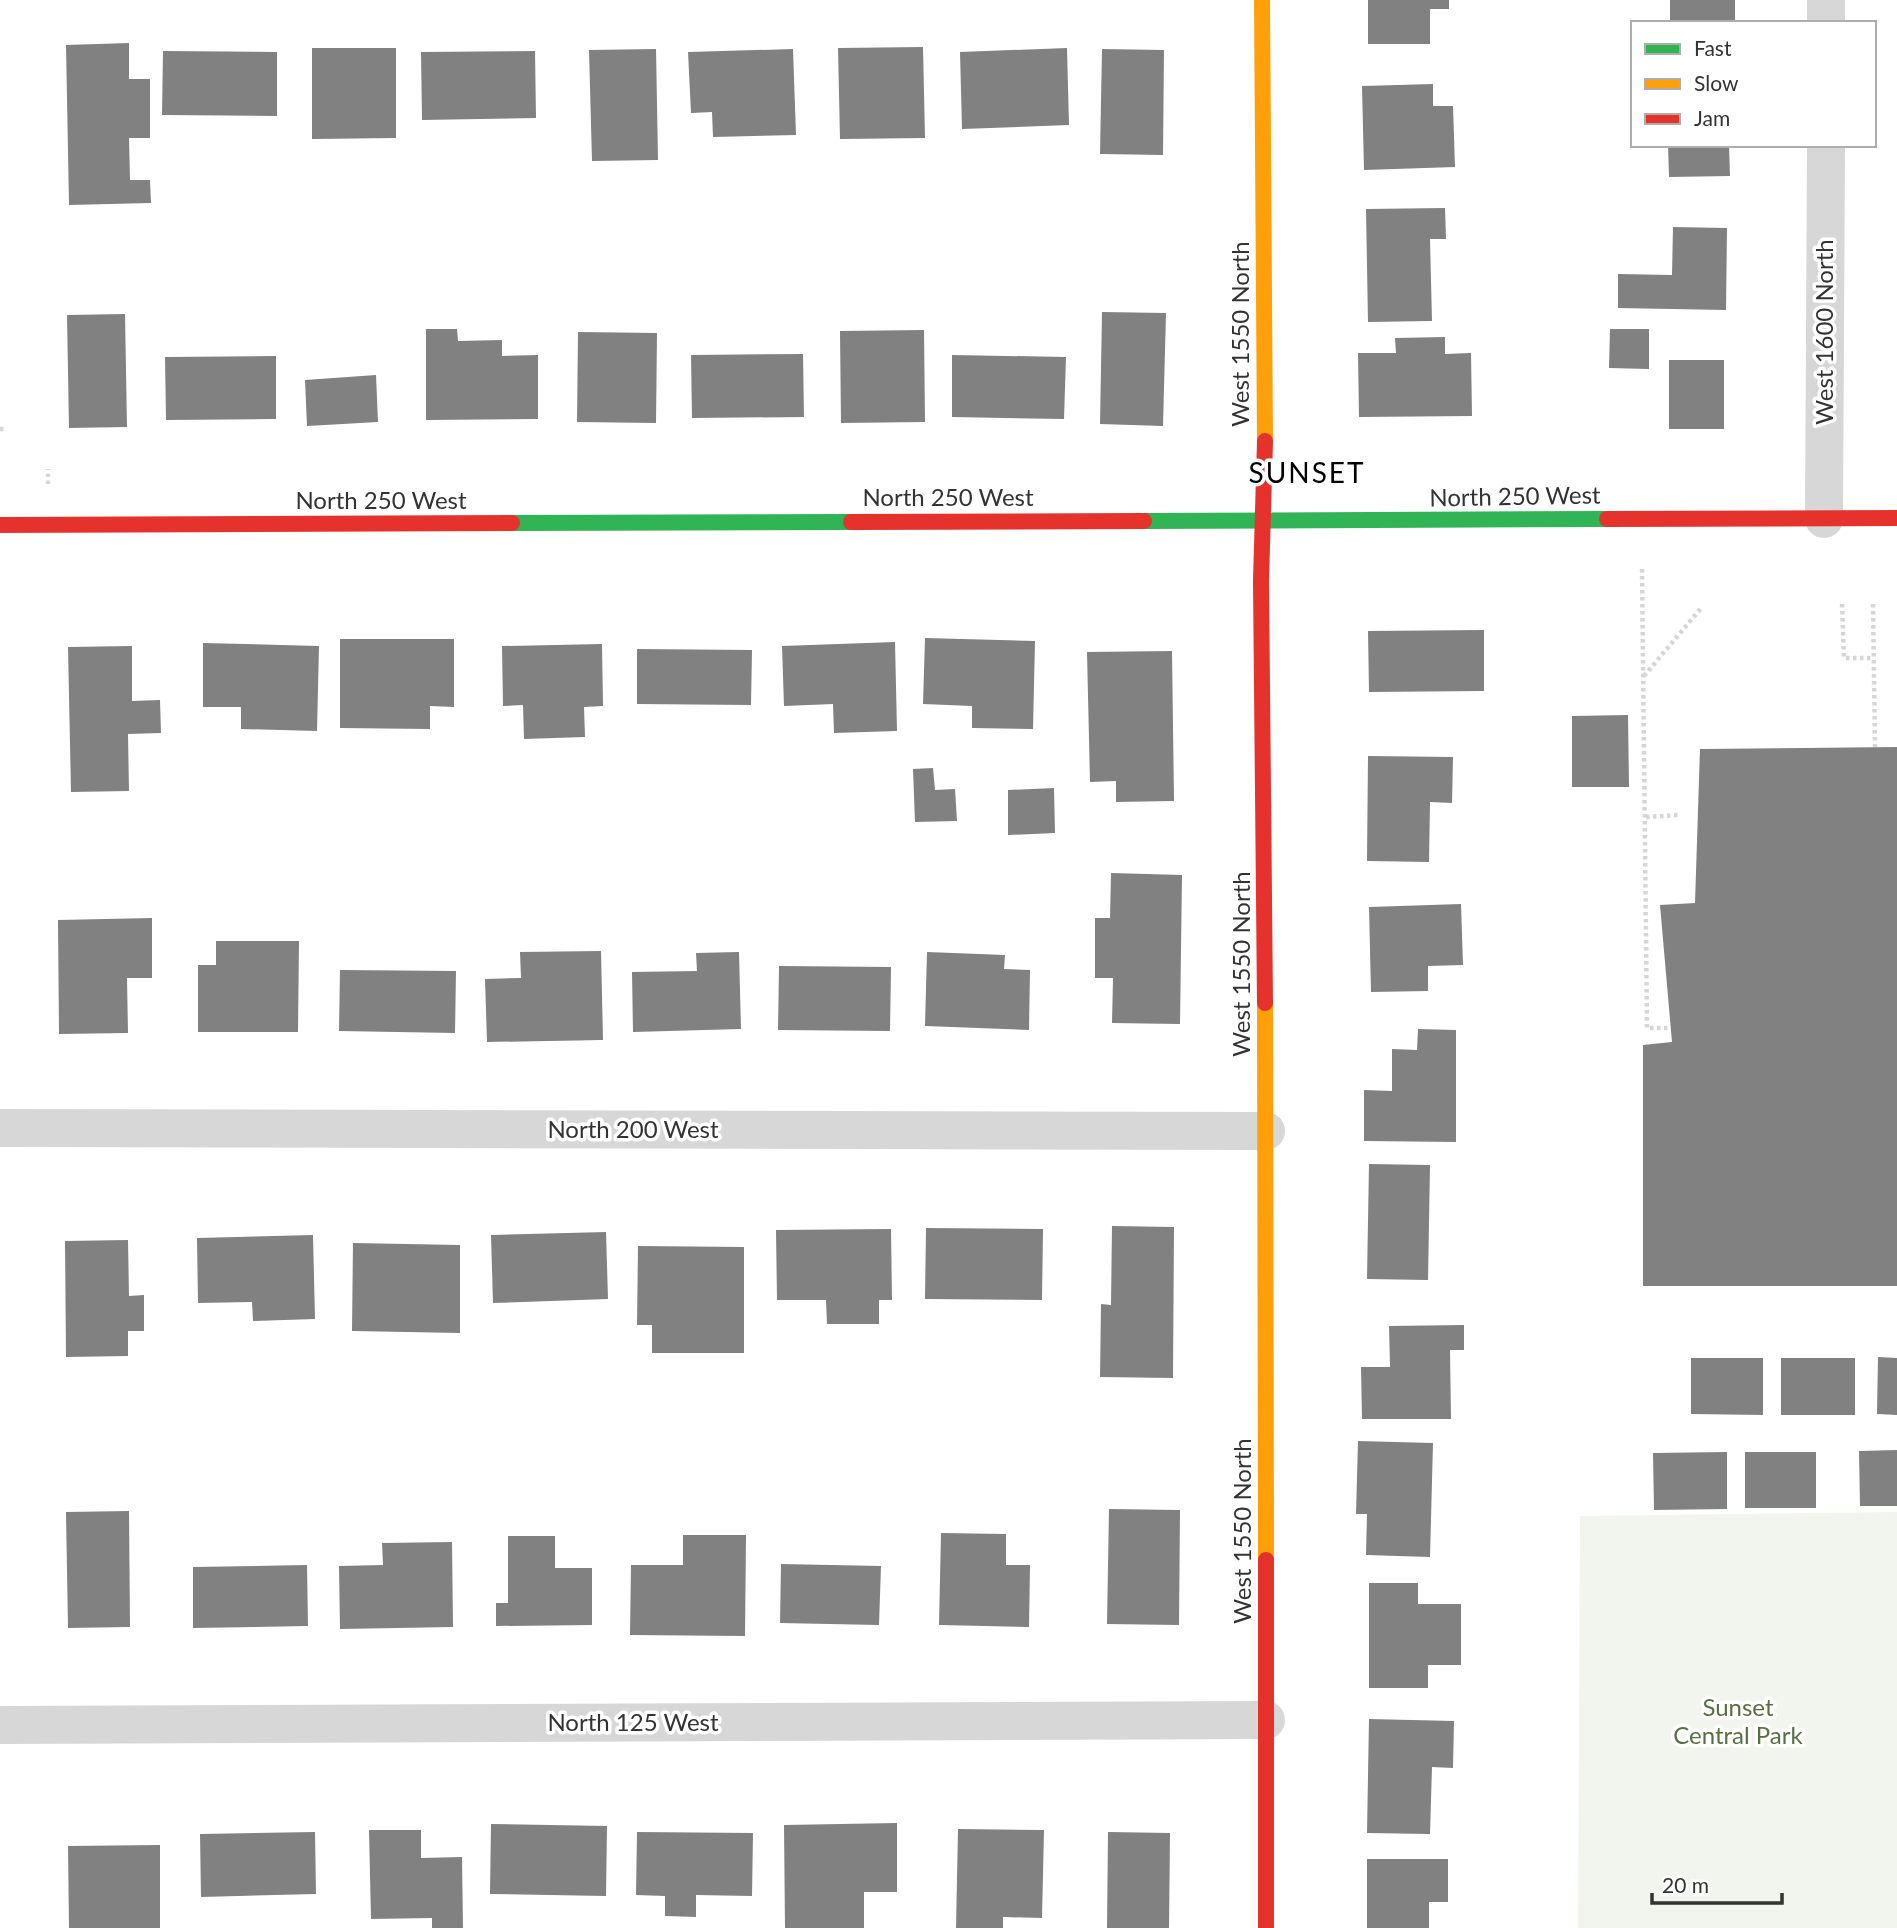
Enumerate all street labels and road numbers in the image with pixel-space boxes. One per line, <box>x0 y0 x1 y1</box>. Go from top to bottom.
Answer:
street label: West 1600 North <box>1809 239 1838 425</box>
street label: West 1550 North <box>1225 241 1254 427</box>
street label: North 250 West <box>1429 480 1601 511</box>
street label: North 250 West <box>862 482 1034 511</box>
street label: North 250 West <box>295 485 467 514</box>
street label: West 1550 North <box>1226 871 1255 1057</box>
street label: North 200 West <box>547 1114 719 1143</box>
street label: West 1550 North <box>1227 1438 1256 1624</box>
street label: North 125 West <box>547 1707 719 1736</box>

